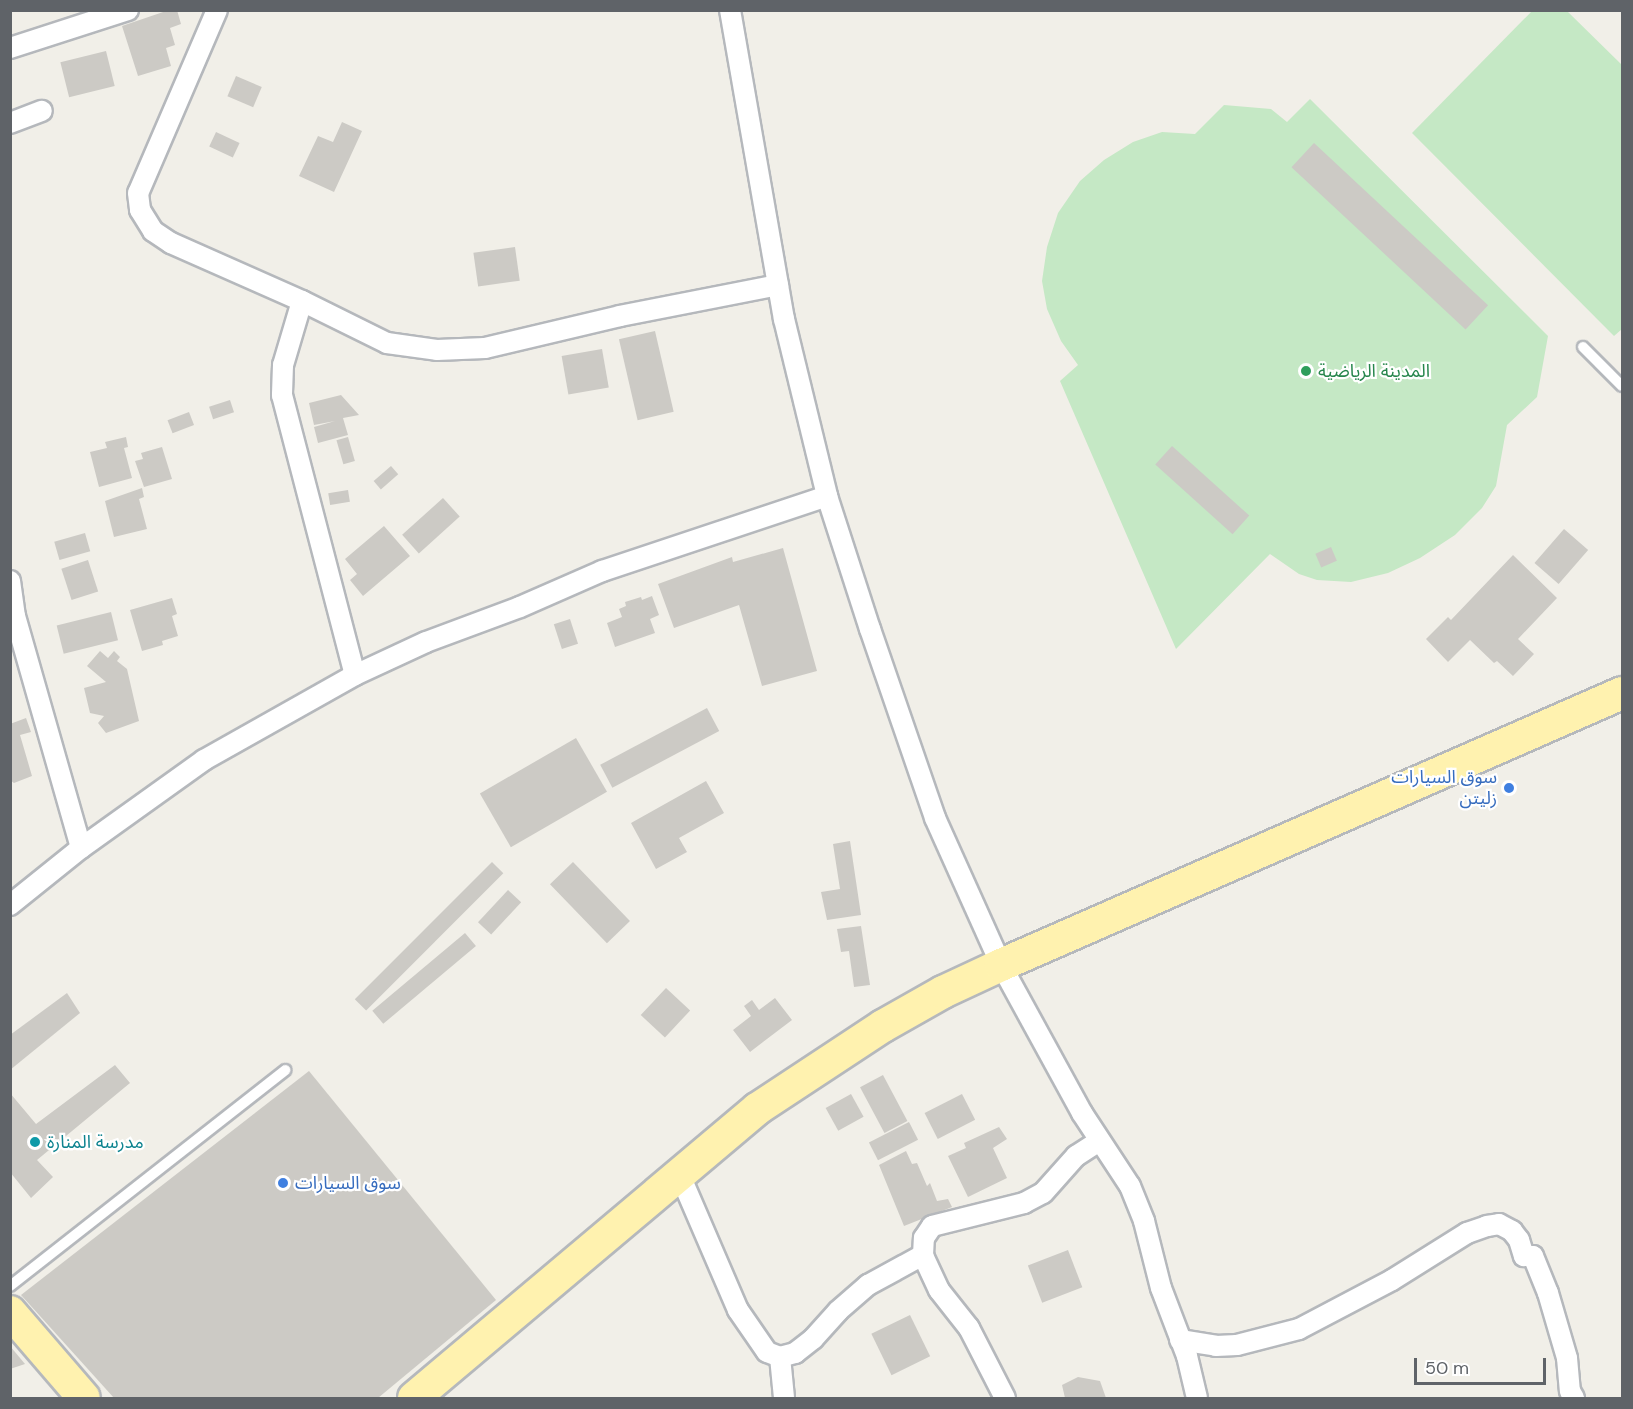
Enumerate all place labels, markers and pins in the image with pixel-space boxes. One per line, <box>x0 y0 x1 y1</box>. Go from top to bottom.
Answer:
place label: المدينة الرياضية <box>1318 360 1430 382</box>
marker: المدينة الرياضية <box>1299 364 1313 378</box>
place label: سوق السيارات زليتن <box>1391 767 1497 810</box>
marker: سوق السيارات زليتن <box>1502 781 1516 795</box>
place label: مدرسة المنارة <box>47 1131 144 1153</box>
marker: مدرسة المنارة <box>28 1135 42 1149</box>
place label: سوق السيارات <box>295 1172 401 1194</box>
marker: سوق السيارات <box>276 1176 290 1190</box>

